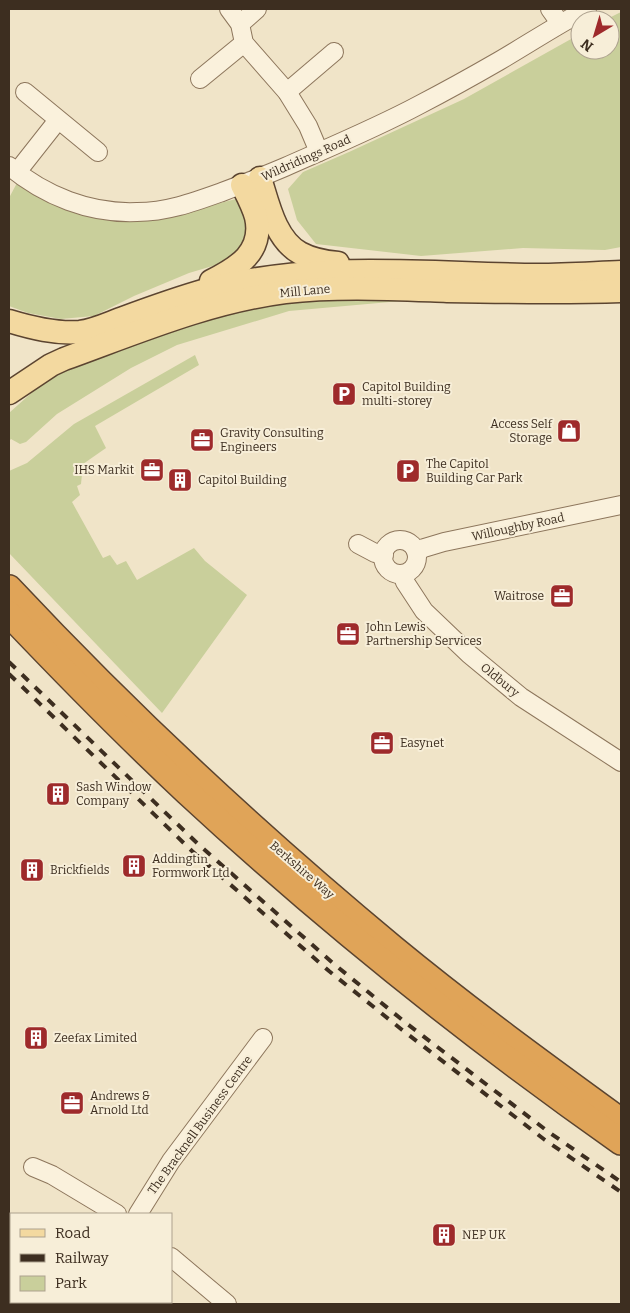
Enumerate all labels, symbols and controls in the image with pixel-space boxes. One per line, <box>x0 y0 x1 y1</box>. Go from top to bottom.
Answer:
north arrow <box>570 10 620 60</box>
text: N <box>578 35 597 55</box>
street label: Wildridings Road <box>259 132 353 184</box>
street label: Mill Lane <box>279 282 331 300</box>
place label: Capitol Building multi-storey <box>362 380 451 408</box>
parking icon: Capitol Building multi-storey <box>331 381 357 407</box>
place label: Access Self Storage <box>490 417 553 445</box>
shop icon: Access Self Storage <box>556 418 582 444</box>
place label: Gravity Consulting Engineers <box>220 426 324 454</box>
office icon: Gravity Consulting Engineers <box>189 427 215 453</box>
office icon: IHS Markit <box>139 457 165 483</box>
place label: The Capitol Building Car Park <box>426 457 523 485</box>
parking icon: The Capitol Building Car Park <box>395 458 421 484</box>
place label: IHS Markit <box>74 463 135 477</box>
building icon: Capitol Building <box>167 467 193 493</box>
place label: Capitol Building <box>198 473 287 487</box>
street label: Willoughby Road <box>470 510 566 544</box>
office icon: Waitrose <box>549 583 575 609</box>
place label: Waitrose <box>494 589 544 603</box>
place label: John Lewis Partnership Services <box>365 620 482 648</box>
office icon: John Lewis Partnership Services <box>335 621 361 647</box>
street label: Oldbury <box>478 660 523 700</box>
office icon: Easynet <box>369 730 395 756</box>
place label: Easynet <box>400 736 445 750</box>
place label: Sash Window Company <box>76 780 152 808</box>
building icon: Sash Window Company <box>45 781 71 807</box>
street label: Berkshire Way <box>267 838 337 902</box>
place label: Addingtin Formwork Ltd <box>152 852 230 880</box>
building icon: Addingtin Formwork Ltd <box>121 853 147 879</box>
building icon: Brickfields <box>19 857 45 883</box>
place label: Brickfields <box>50 863 110 877</box>
building icon: Zeefax Limited <box>23 1025 49 1051</box>
place label: Zeefax Limited <box>54 1031 137 1045</box>
street label: The Bracknell Business Centre <box>145 1053 255 1197</box>
place label: Andrews & Arnold Ltd <box>90 1089 150 1117</box>
office icon: Andrews & Arnold Ltd <box>59 1090 85 1116</box>
legend <box>10 1213 172 1303</box>
building icon: NEP UK <box>431 1222 457 1248</box>
text: Road <box>55 1224 90 1242</box>
place label: NEP UK <box>462 1228 506 1242</box>
text: Railway <box>55 1249 109 1267</box>
text: Park <box>55 1274 87 1292</box>

